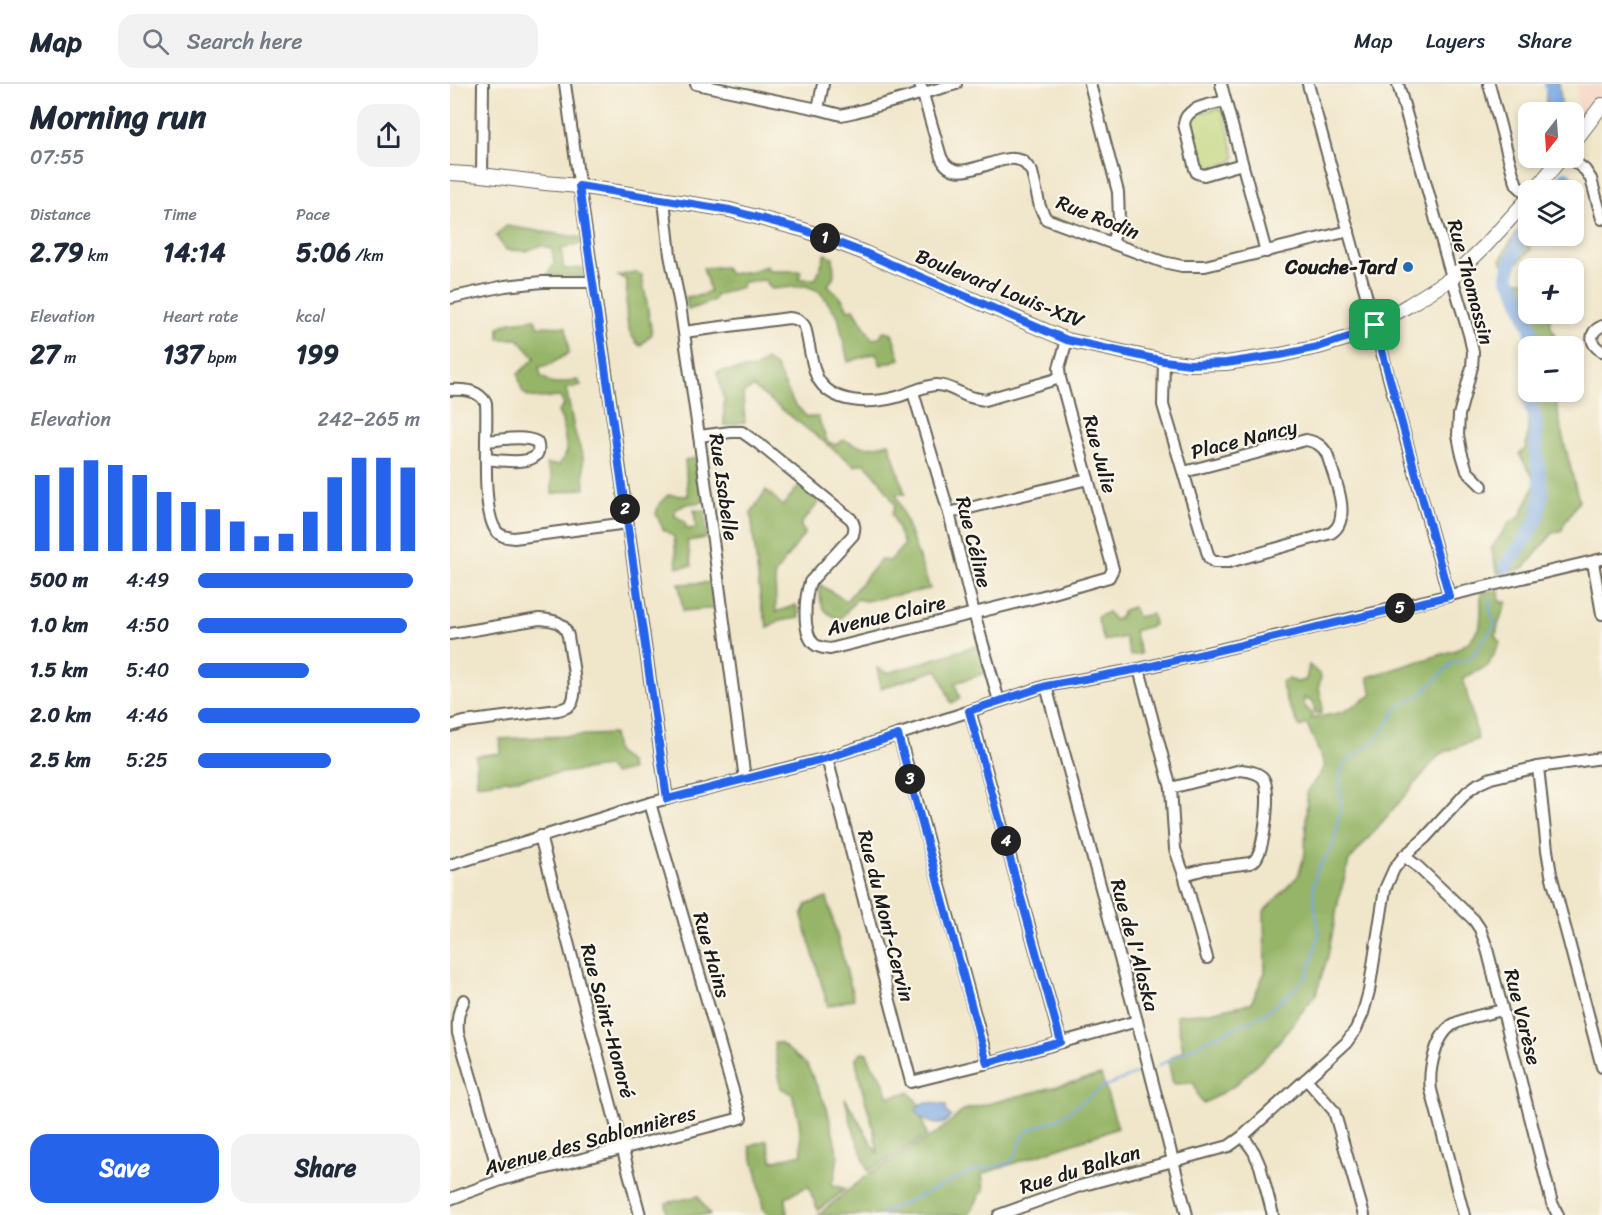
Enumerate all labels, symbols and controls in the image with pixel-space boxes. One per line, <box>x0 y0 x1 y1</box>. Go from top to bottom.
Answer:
search box <box>118 14 538 68</box>
text: Map <box>30 17 82 66</box>
text: Search here <box>187 22 303 61</box>
text: Map <box>1354 22 1393 60</box>
text: Layers <box>1426 22 1485 60</box>
text: Share <box>1518 22 1572 60</box>
icon: search <box>139 25 172 58</box>
text: Morning run <box>30 88 206 146</box>
north arrow <box>1518 102 1584 168</box>
map controls <box>1518 102 1584 402</box>
button: share <box>357 104 420 167</box>
text: 07:55 <box>30 140 85 175</box>
button: layers <box>1518 180 1584 246</box>
street label: Rue Rodin <box>1051 185 1145 250</box>
text: Distance <box>30 200 91 229</box>
text: Time <box>163 200 197 229</box>
text: Pace <box>296 200 330 229</box>
street label: Rue Thomassin <box>1437 216 1504 349</box>
pin: 1 <box>810 223 840 253</box>
text: 1 <box>822 223 828 252</box>
text: 2.79 <box>30 229 84 275</box>
text: 14:14 <box>163 229 226 275</box>
text: 5:06 <box>296 229 351 275</box>
street label: Boulevard Louis-XIV <box>910 239 1090 339</box>
text: km <box>84 241 109 270</box>
text: /km <box>351 241 384 270</box>
place label: Couche-Tard <box>1284 250 1398 285</box>
button: + <box>1518 258 1584 324</box>
marker: Couche-Tard <box>1401 260 1415 274</box>
pin <box>1349 299 1400 350</box>
text: Elevation <box>30 302 95 331</box>
text: Heart rate <box>163 302 238 331</box>
text: kcal <box>296 302 325 331</box>
icon: arrive <box>1358 308 1391 341</box>
text: 27 <box>30 331 60 377</box>
text: 137 <box>163 331 203 377</box>
text: 199 <box>296 331 339 377</box>
button: − <box>1518 336 1584 402</box>
text: m <box>60 343 76 372</box>
text: bpm <box>203 343 237 372</box>
text: Elevation <box>30 402 111 437</box>
text: 242–265 m <box>317 402 420 437</box>
street label: Place Nancy <box>1187 409 1302 470</box>
street label: Rue Julie <box>1072 411 1127 497</box>
street label: Rue Isabelle <box>699 431 748 543</box>
street label: Rue Céline <box>945 493 1002 592</box>
pin: 2 <box>610 494 640 524</box>
text: 2 <box>620 494 630 523</box>
text: 500 m <box>30 563 88 598</box>
text: 4:49 <box>126 563 169 598</box>
street label: Avenue Claire <box>822 585 949 646</box>
pin: 5 <box>1385 593 1415 623</box>
text: 5 <box>1395 593 1405 622</box>
text: 1.0 km <box>30 608 88 643</box>
text: 4:50 <box>126 608 169 643</box>
text: 1.5 km <box>30 653 88 688</box>
text: 5:40 <box>126 653 169 688</box>
text: 2.0 km <box>30 698 91 733</box>
text: 4:46 <box>126 698 168 733</box>
text: 2.5 km <box>30 743 91 778</box>
text: 5:25 <box>126 743 168 778</box>
pin: 3 <box>895 764 925 794</box>
text: 3 <box>906 764 914 793</box>
street label: Rue du Mont-Cervin <box>847 826 924 1006</box>
pin: 4 <box>991 826 1021 856</box>
text: 4 <box>1001 826 1011 855</box>
street label: Rue de l'Alaska <box>1100 875 1169 1016</box>
street label: Rue Hains <box>683 908 741 1003</box>
street label: Rue Saint-Honoré <box>570 940 645 1102</box>
street label: Rue Varèse <box>1494 965 1551 1069</box>
street label: Avenue des Sablonnières <box>479 1095 701 1186</box>
button: Save <box>30 1134 219 1203</box>
button: Share <box>231 1134 420 1203</box>
street label: Rue du Balkan <box>1015 1134 1145 1204</box>

